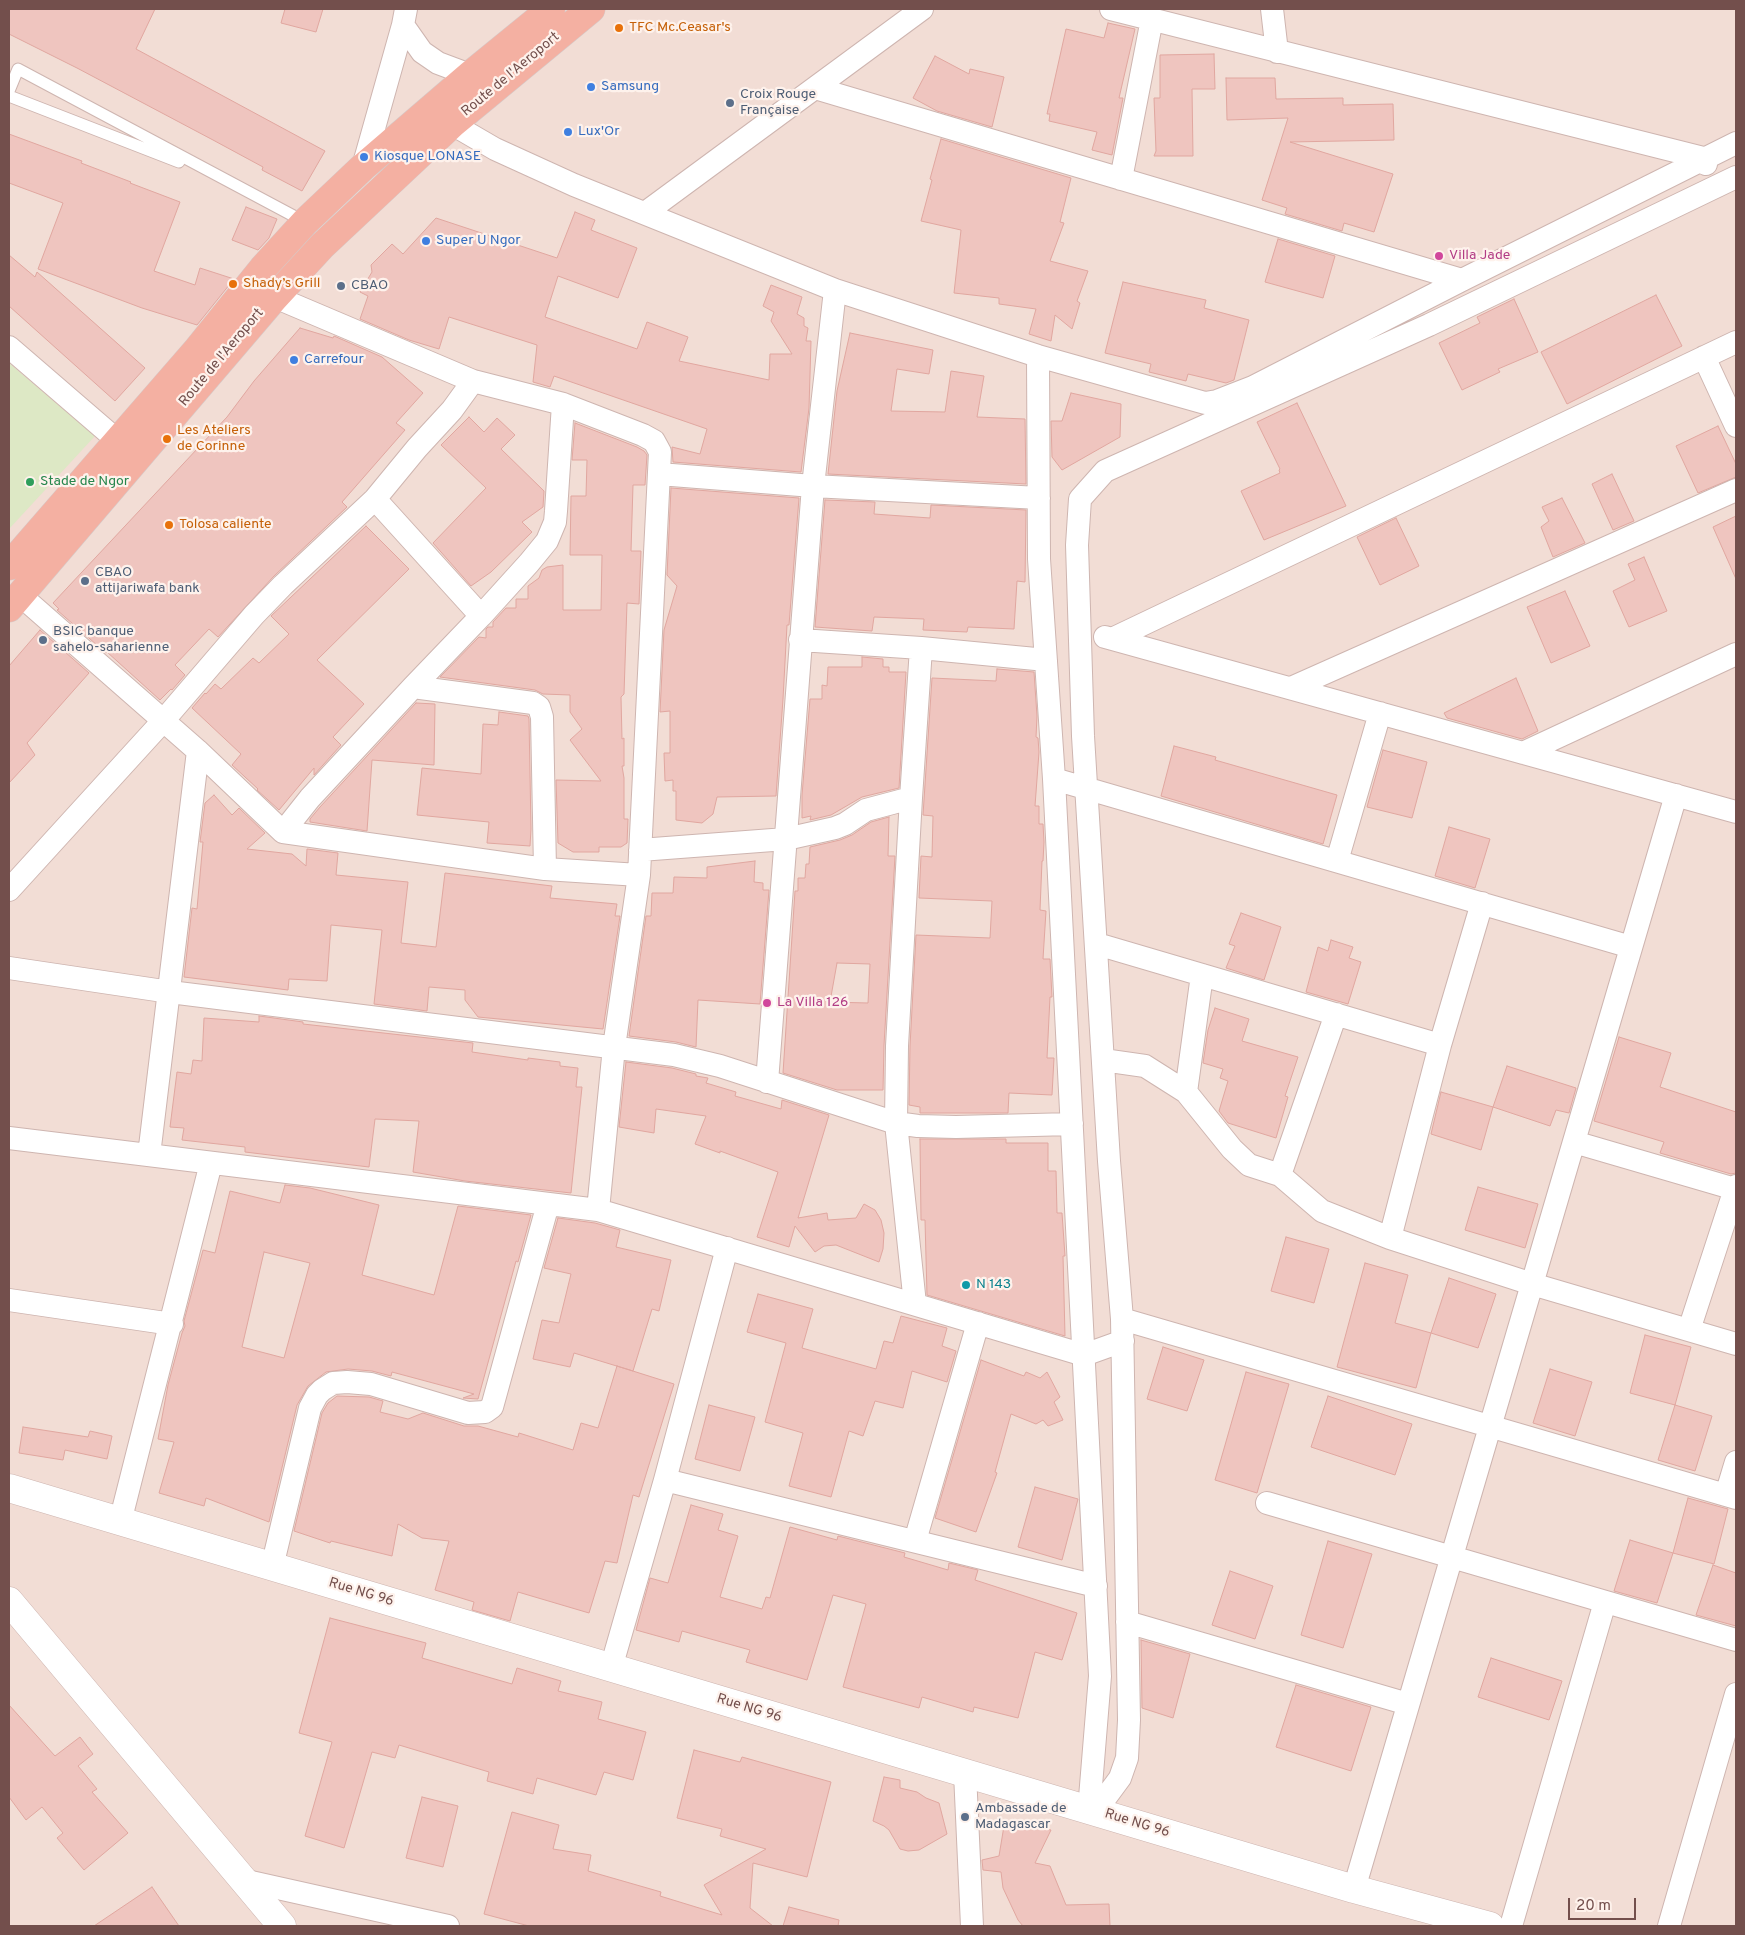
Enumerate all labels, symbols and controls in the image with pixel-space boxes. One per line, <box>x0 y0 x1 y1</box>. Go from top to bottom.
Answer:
place label: TFC Mc.Ceasar's <box>629 20 731 36</box>
marker: TFC Mc.Ceasar's <box>613 22 625 34</box>
street label: Route de l'Aeroport <box>459 29 563 121</box>
place label: Samsung <box>601 79 659 95</box>
marker: Samsung <box>585 81 597 93</box>
place label: Croix Rouge Française <box>740 87 816 120</box>
marker: Croix Rouge Française <box>724 97 736 109</box>
place label: Lux'Or <box>578 124 620 140</box>
marker: Lux'Or <box>562 126 574 138</box>
place label: Kiosque LONASE <box>374 149 481 165</box>
marker: Kiosque LONASE <box>358 151 370 163</box>
place label: Super U Ngor <box>436 233 521 249</box>
marker: Super U Ngor <box>420 235 432 247</box>
place label: Villa Jade <box>1449 248 1510 264</box>
marker: Villa Jade <box>1433 250 1445 262</box>
place label: Shady’s Grill <box>243 276 320 292</box>
marker: Shady’s Grill <box>227 278 239 290</box>
place label: CBAO <box>351 278 388 294</box>
marker: CBAO <box>335 280 347 292</box>
street label: Route de l'Aeroport <box>176 306 268 410</box>
place label: Carrefour <box>304 352 364 368</box>
marker: Carrefour <box>288 354 300 366</box>
place label: Les Ateliers de Corinne <box>177 423 251 456</box>
marker: Les Ateliers de Corinne <box>161 433 173 445</box>
place label: Stade de Ngor <box>40 474 129 490</box>
marker: Stade de Ngor <box>24 476 36 488</box>
place label: Tolosa caliente <box>179 517 272 533</box>
marker: Tolosa caliente <box>163 519 175 531</box>
place label: CBAO attijariwafa bank <box>95 565 200 598</box>
marker: CBAO attijariwafa bank <box>79 575 91 587</box>
place label: BSIC banque sahelo-saharienne <box>53 624 169 656</box>
marker: BSIC banque sahelo-saharienne <box>37 634 49 646</box>
place label: La Villa 126 <box>777 995 848 1011</box>
marker: La Villa 126 <box>761 997 773 1009</box>
place label: N 143 <box>976 1277 1011 1293</box>
marker: N 143 <box>960 1279 972 1291</box>
street label: Rue NG 96 <box>326 1575 396 1611</box>
street label: Rue NG 96 <box>714 1691 784 1727</box>
place label: Ambassade de Madagascar <box>975 1801 1066 1834</box>
street label: Rue NG 96 <box>1102 1806 1172 1842</box>
marker: Ambassade de Madagascar <box>959 1811 971 1823</box>
scale bar <box>1570 1888 1638 1920</box>
text: 20 m <box>1576 1897 1611 1916</box>

